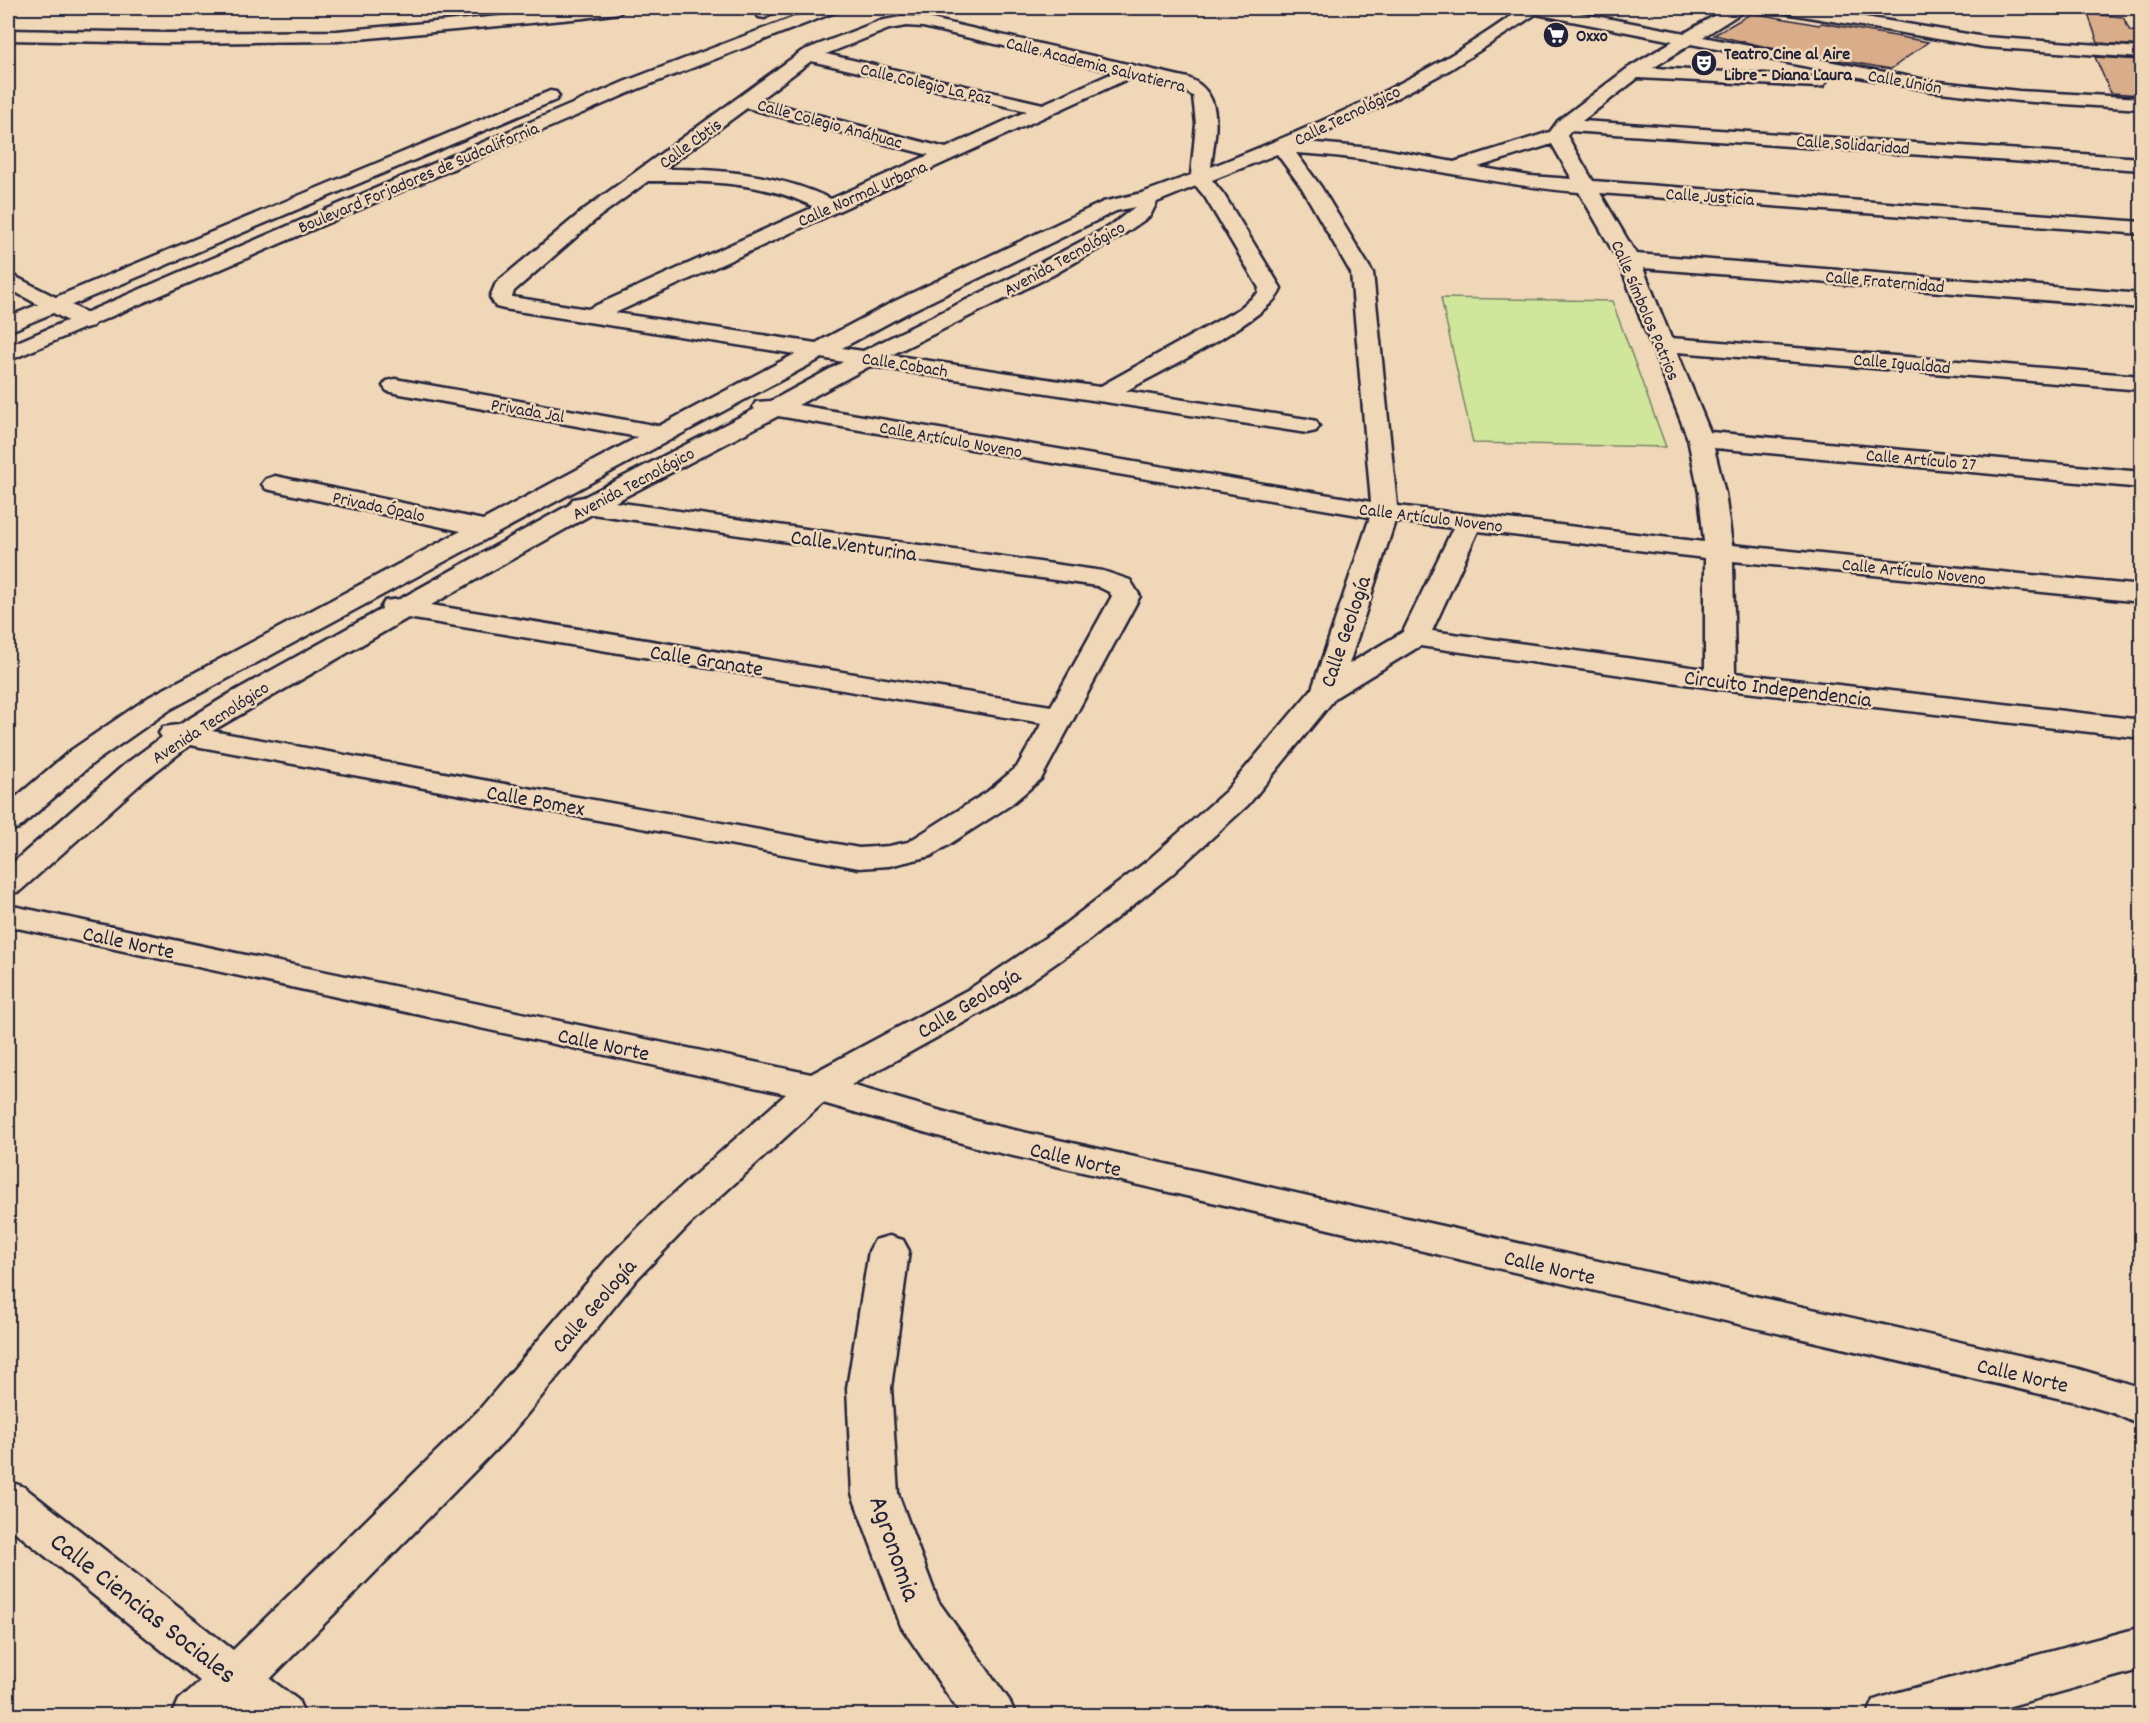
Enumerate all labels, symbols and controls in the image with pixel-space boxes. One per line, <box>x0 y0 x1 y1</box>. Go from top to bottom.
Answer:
supermarket icon: Oxxo <box>1541 20 1571 50</box>
place label: Oxxo <box>1576 25 1608 50</box>
street label: Calle Academia Salvatierra <box>1003 32 1188 101</box>
place label: Teatro Cine al Aire Libre - Diana Laura <box>1724 43 1853 89</box>
theatre icon: Teatro Cine al Aire Libre - Diana Laura <box>1689 48 1719 78</box>
street label: Calle Colegio La Paz <box>857 58 994 113</box>
street label: Calle Unión <box>1866 65 1943 102</box>
street label: Calle Tecnológico <box>1291 81 1405 154</box>
street label: Calle Colegio Anáhuac <box>754 94 905 157</box>
street label: Calle Cbtis <box>655 114 728 176</box>
street label: Boulevard Forjadores de Sudcalifornia <box>295 117 544 241</box>
street label: Calle Solidaridad <box>1795 130 1910 163</box>
street label: Calle Normal Urbana <box>794 155 932 235</box>
street label: Calle Justicia <box>1665 183 1756 214</box>
street label: Avenida Tecnológico <box>1000 216 1130 304</box>
street label: Calle Símbolos Patrios <box>1603 237 1685 385</box>
street label: Calle Fraternidad <box>1824 266 1945 301</box>
street label: Calle Cobach <box>860 347 949 386</box>
street label: Calle Igualdad <box>1852 349 1951 382</box>
street label: Privada Jal <box>489 394 567 431</box>
street label: Calle Artículo Noveno <box>877 417 1024 466</box>
street label: Avenida Tecnológico <box>569 442 700 528</box>
street label: Calle Artículo 27 <box>1865 444 1977 479</box>
street label: Privada Ópalo <box>330 486 427 530</box>
street label: Calle Artículo Noveno <box>1357 498 1504 541</box>
street label: Calle Venturina <box>788 523 919 572</box>
street label: Calle Artículo Noveno <box>1841 554 1987 593</box>
street label: Calle Geología <box>1314 572 1381 692</box>
street label: Calle Granate <box>648 638 765 687</box>
street label: Circuito Independencia <box>1682 664 1874 717</box>
street label: Avenida Tecnológico <box>148 677 275 771</box>
street label: Calle Pomex <box>484 779 587 826</box>
street label: Calle Norte <box>80 920 177 969</box>
street label: Calle Geología <box>912 961 1028 1048</box>
street label: Calle Norte <box>555 1022 652 1071</box>
street label: Calle Norte <box>1026 1136 1124 1187</box>
street label: Calle Norte <box>1500 1244 1598 1295</box>
street label: Calle Geología <box>546 1253 646 1361</box>
street label: Calle Norte <box>1973 1352 2071 1403</box>
street label: Agronomia <box>856 1491 929 1607</box>
street label: Calle Ciencias Sociales <box>40 1524 244 1695</box>

